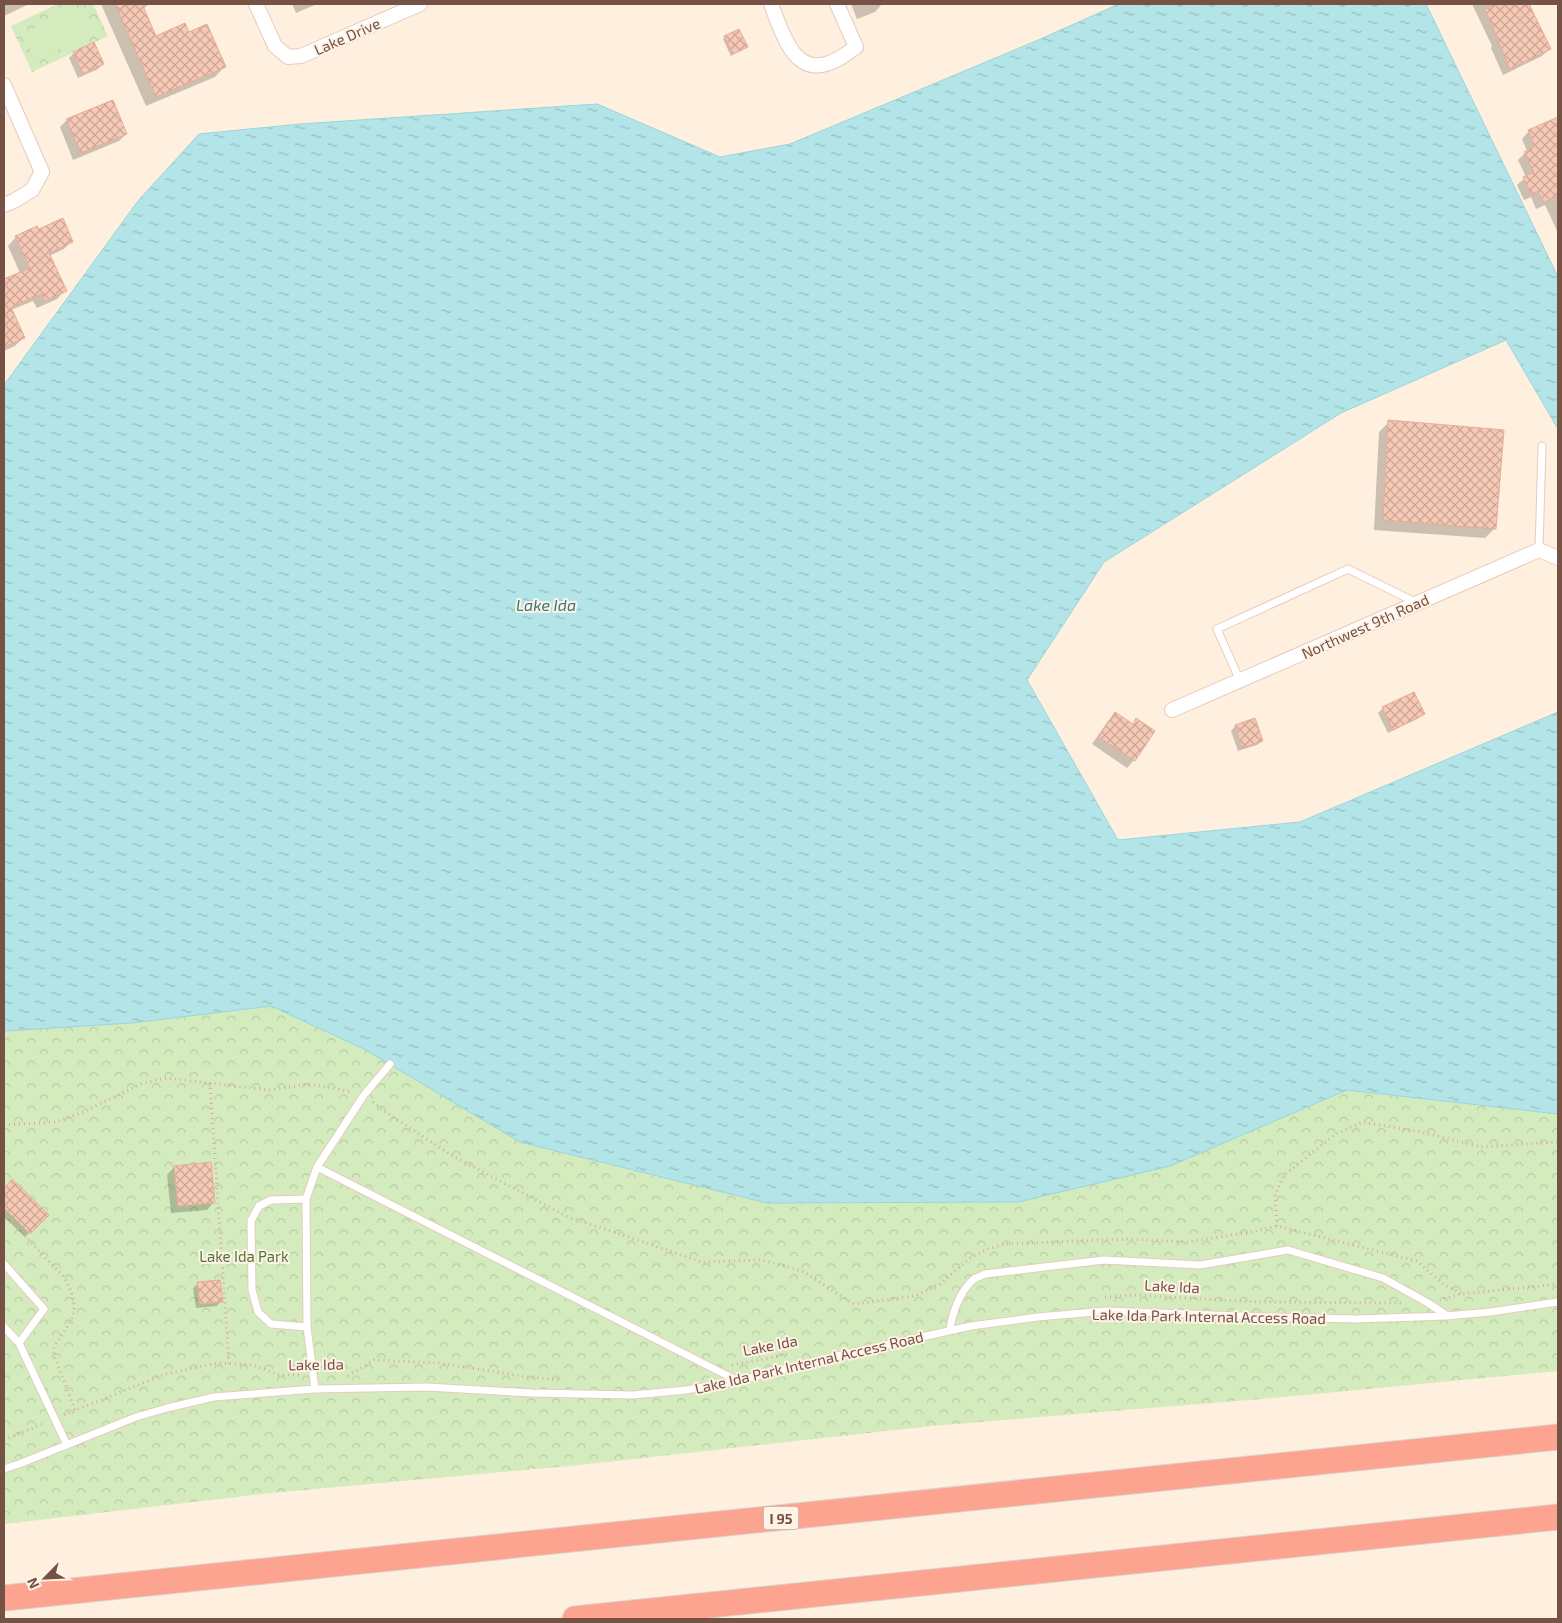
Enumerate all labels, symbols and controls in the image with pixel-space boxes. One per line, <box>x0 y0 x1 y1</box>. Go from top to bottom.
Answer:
street label: Lake Drive <box>311 13 383 59</box>
street label: Northwest 9th Road <box>1299 590 1431 662</box>
water label: Lake Ida <box>516 595 576 614</box>
park label: Lake Ida Park <box>199 1247 289 1265</box>
street label: Lake Ida <box>1144 1276 1200 1296</box>
street label: Lake Ida Park Internal Access Road <box>1092 1305 1326 1327</box>
street label: Lake Ida Park Internal Access Road <box>693 1327 925 1397</box>
street label: Lake Ida <box>741 1331 799 1359</box>
street label: Lake Ida <box>288 1355 344 1373</box>
road number: I 95 <box>764 1506 798 1530</box>
north arrow <box>20 1553 70 1603</box>
text: N <box>23 1575 42 1592</box>

